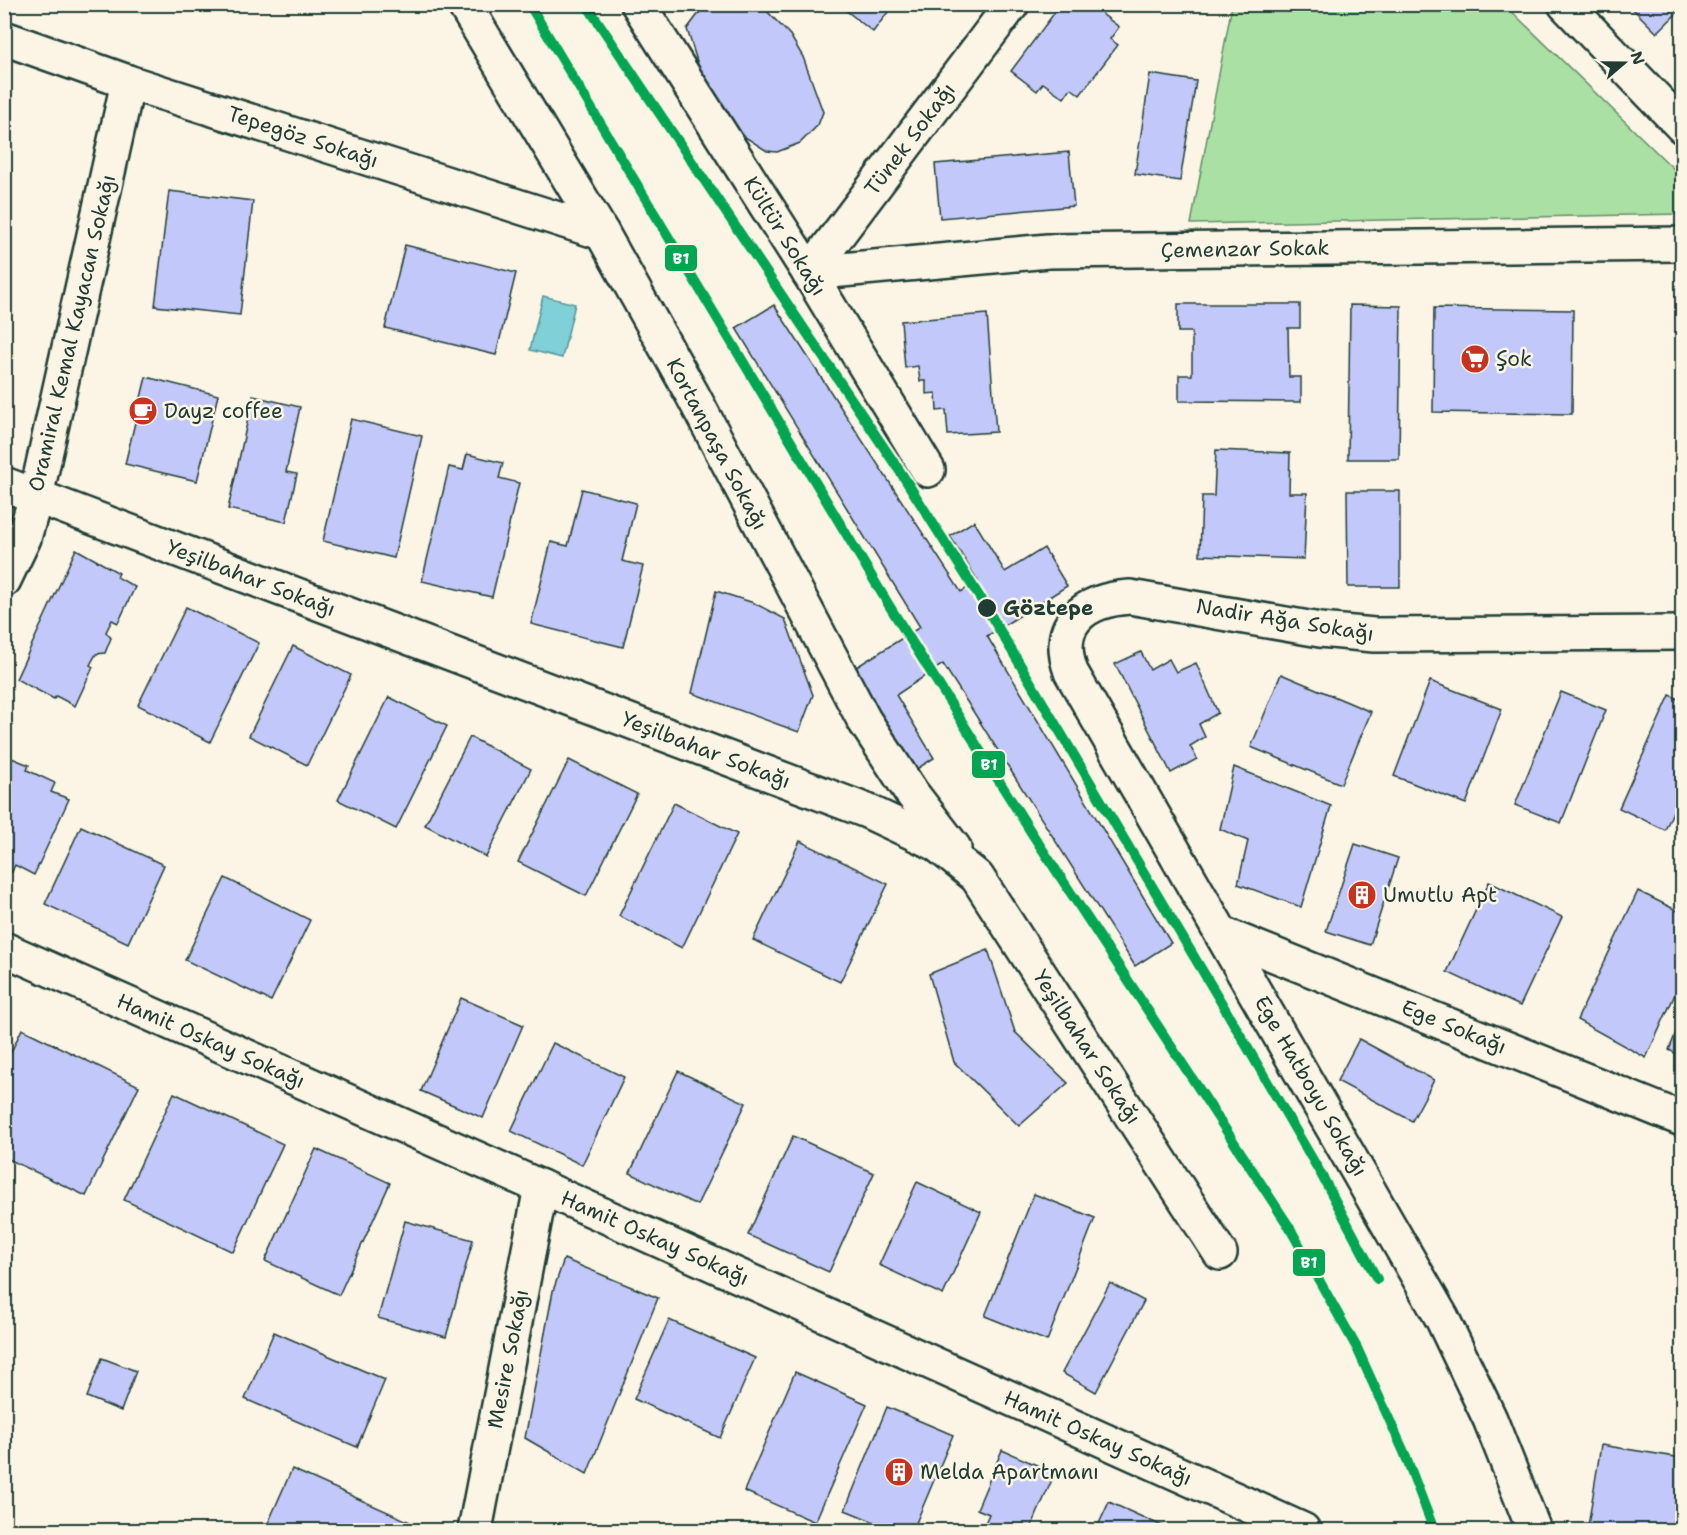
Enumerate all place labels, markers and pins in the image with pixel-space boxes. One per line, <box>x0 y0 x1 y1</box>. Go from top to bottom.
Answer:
supermarket icon: Şok <box>1459 343 1491 375</box>
place label: Şok <box>1496 345 1532 373</box>
cafe icon: Dayz coffee <box>127 395 159 427</box>
place label: Dayz coffee <box>164 397 283 425</box>
place label: Göztepe <box>1003 594 1094 622</box>
marker: Göztepe <box>976 597 998 619</box>
building icon: Umutlu Apt <box>1346 879 1378 911</box>
place label: Umutlu Apt <box>1383 881 1497 909</box>
building icon: Melda Apartmanı <box>883 1456 915 1488</box>
place label: Melda Apartmanı <box>920 1458 1099 1486</box>

